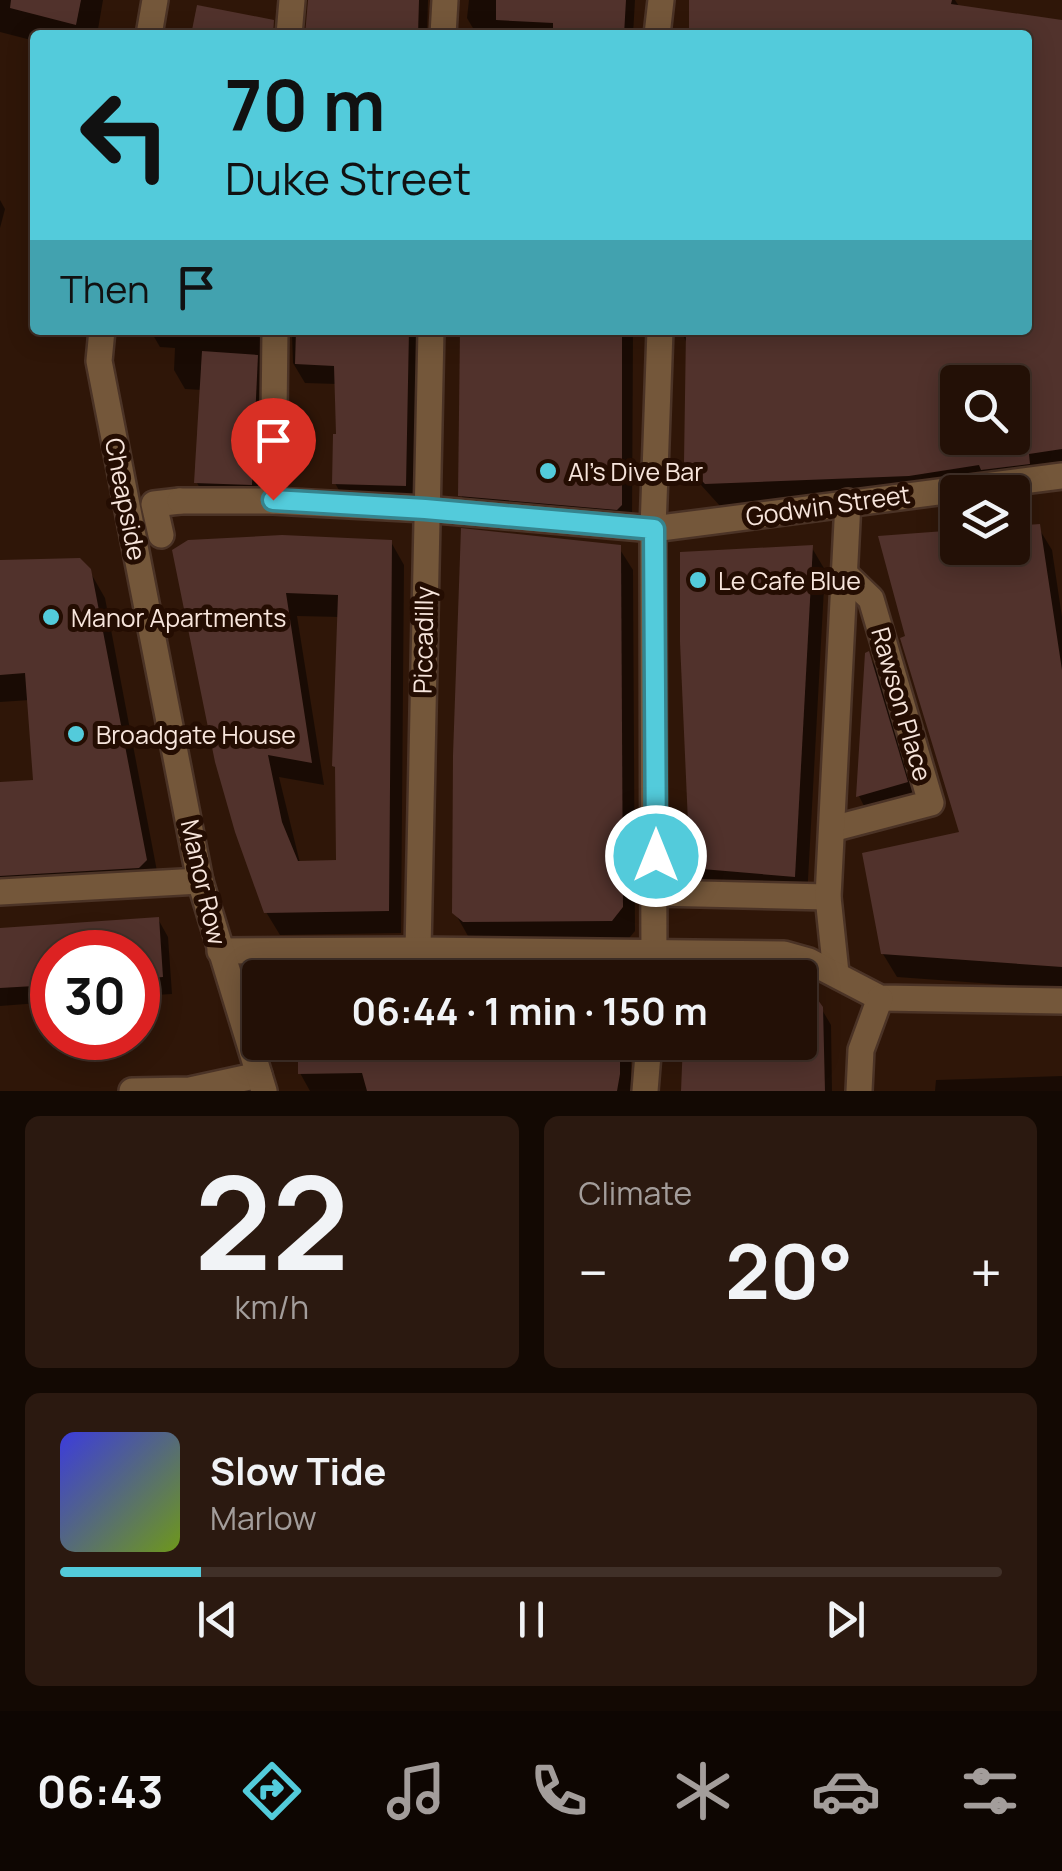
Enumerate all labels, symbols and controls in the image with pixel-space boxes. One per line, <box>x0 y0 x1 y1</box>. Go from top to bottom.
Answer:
text: 70 m <box>225 56 385 152</box>
icon: left <box>60 70 190 200</box>
text: Duke Street <box>225 147 471 209</box>
icon: arrive <box>169 260 224 315</box>
text: Then <box>60 262 149 314</box>
map controls <box>940 365 1030 565</box>
button: search <box>940 365 1030 455</box>
pin <box>231 398 316 501</box>
icon: arrive <box>246 413 301 468</box>
street label: Cheapside <box>97 435 155 563</box>
place label: Al's Dive Bar <box>568 454 703 489</box>
marker: Al's Dive Bar <box>537 460 559 482</box>
button: layers <box>940 475 1030 565</box>
street label: Godwin Street <box>744 476 912 534</box>
place label: Le Cafe Blue <box>718 563 861 598</box>
marker: Le Cafe Blue <box>687 569 709 591</box>
street label: Piccadilly <box>405 586 441 694</box>
place label: Manor Apartments <box>71 600 286 635</box>
marker: Manor Apartments <box>40 606 62 628</box>
street label: Rawson Place <box>863 623 941 785</box>
place label: Broadgate House <box>96 717 296 752</box>
marker: Broadgate House <box>65 723 87 745</box>
position arrow <box>604 804 708 908</box>
street label: Manor Row <box>173 816 235 948</box>
speed limit sign: 30 <box>30 930 160 1060</box>
text: 06:44 · 1 min · 150 m <box>351 984 708 1036</box>
text: 22 <box>194 1131 349 1309</box>
text: Climate <box>579 1171 692 1215</box>
text: 20° <box>725 1219 853 1322</box>
text: − <box>579 1234 608 1310</box>
text: + <box>970 1234 1002 1310</box>
text: km/h <box>235 1285 309 1329</box>
text: Slow Tide <box>210 1444 387 1496</box>
text: Marlow <box>210 1496 317 1540</box>
icon: previous <box>190 1592 245 1647</box>
icon: pause <box>504 1592 559 1647</box>
icon: next <box>818 1592 873 1647</box>
icon: directions <box>237 1756 307 1826</box>
icon: music <box>381 1756 451 1826</box>
icon: phone <box>524 1756 594 1826</box>
icon: climate <box>668 1756 738 1826</box>
icon: car <box>811 1756 881 1826</box>
icon: filters <box>955 1756 1025 1826</box>
text: 06:43 <box>37 1760 163 1822</box>

